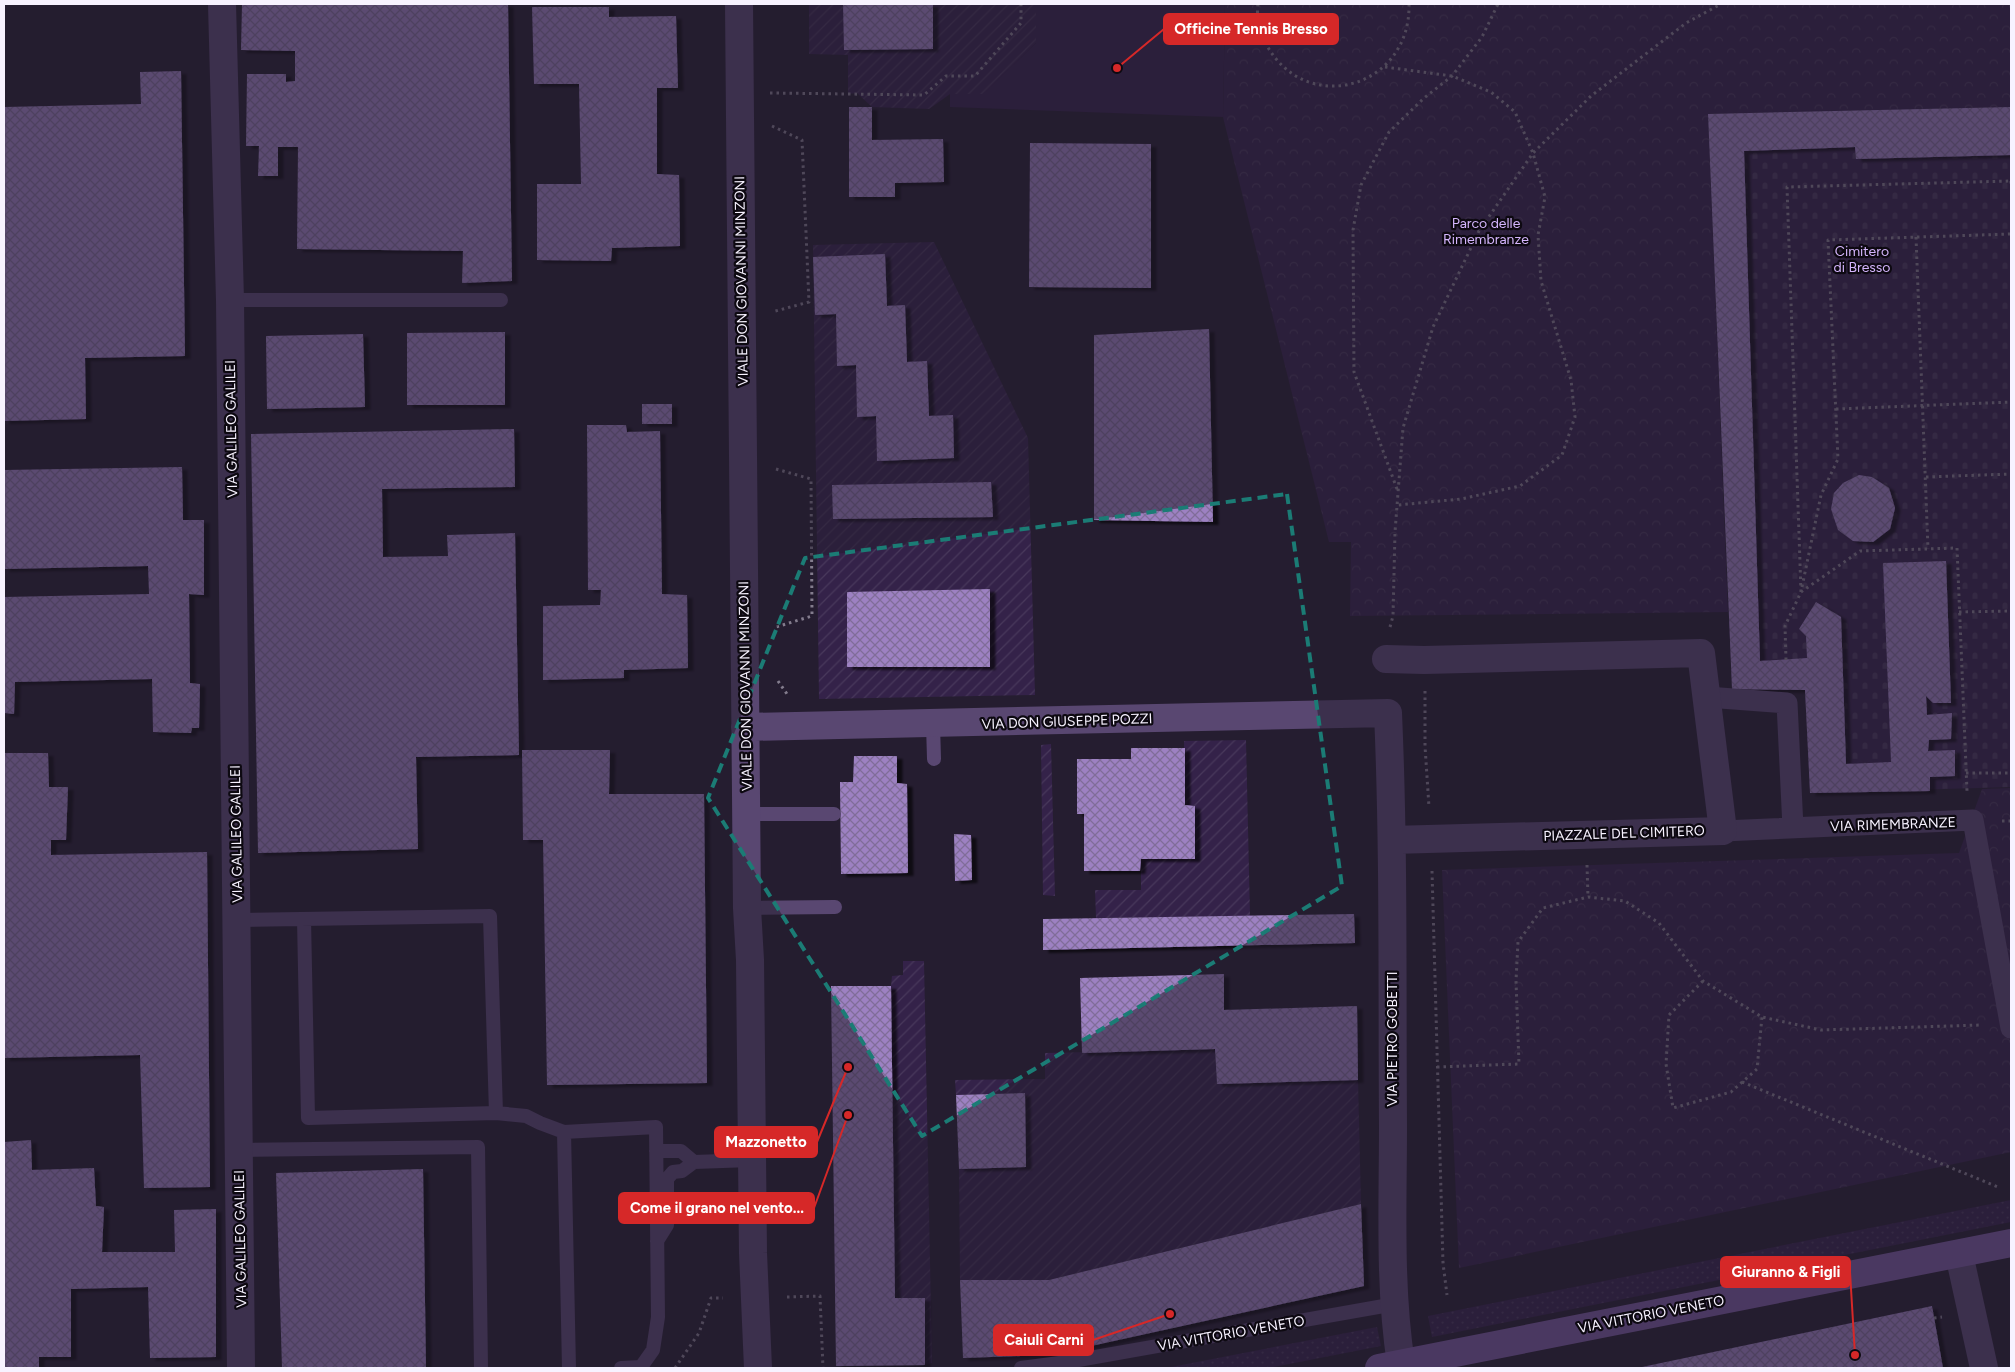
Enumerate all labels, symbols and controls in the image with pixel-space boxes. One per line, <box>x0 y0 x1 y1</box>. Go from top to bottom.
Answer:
callout: Officine Tennis Bresso <box>1164 14 1338 44</box>
text: Officine Tennis Bresso <box>1174 20 1328 38</box>
street label: VIALE DON GIOVANNI MINZONI <box>731 176 752 386</box>
park label: Parco delle Rimembranze <box>1443 215 1529 248</box>
park label: Cimitero di Bresso <box>1833 243 1891 276</box>
street label: VIA GALILEO GALILEI <box>222 360 241 498</box>
street label: VIALE DON GIOVANNI MINZONI <box>735 581 756 791</box>
street label: VIA DON GIUSEPPE POZZI <box>981 710 1153 733</box>
street label: VIA GALILEO GALILEI <box>227 765 246 903</box>
street label: VIA RIMEMBRANZE <box>1830 814 1956 835</box>
street label: PIAZZALE DEL CIMITERO <box>1543 822 1705 845</box>
street label: VIA PIETRO GOBETTI <box>1384 971 1401 1107</box>
callout: Mazzonetto <box>715 1127 817 1157</box>
text: Mazzonetto <box>725 1133 807 1151</box>
street label: VIA GALILEO GALILEI <box>231 1170 250 1308</box>
callout: Come il grano nel vento... <box>619 1193 814 1223</box>
text: Come il grano nel vento... <box>630 1199 804 1217</box>
callout: Giuranno & Figli <box>1721 1257 1850 1287</box>
text: Giuranno & Figli <box>1732 1263 1840 1281</box>
street label: VIA VITTORIO VENETO <box>1576 1292 1726 1337</box>
street label: VIA VITTORIO VENETO <box>1156 1312 1306 1355</box>
callout: Caiuli Carni <box>994 1325 1093 1355</box>
text: Caiuli Carni <box>1004 1331 1084 1349</box>

